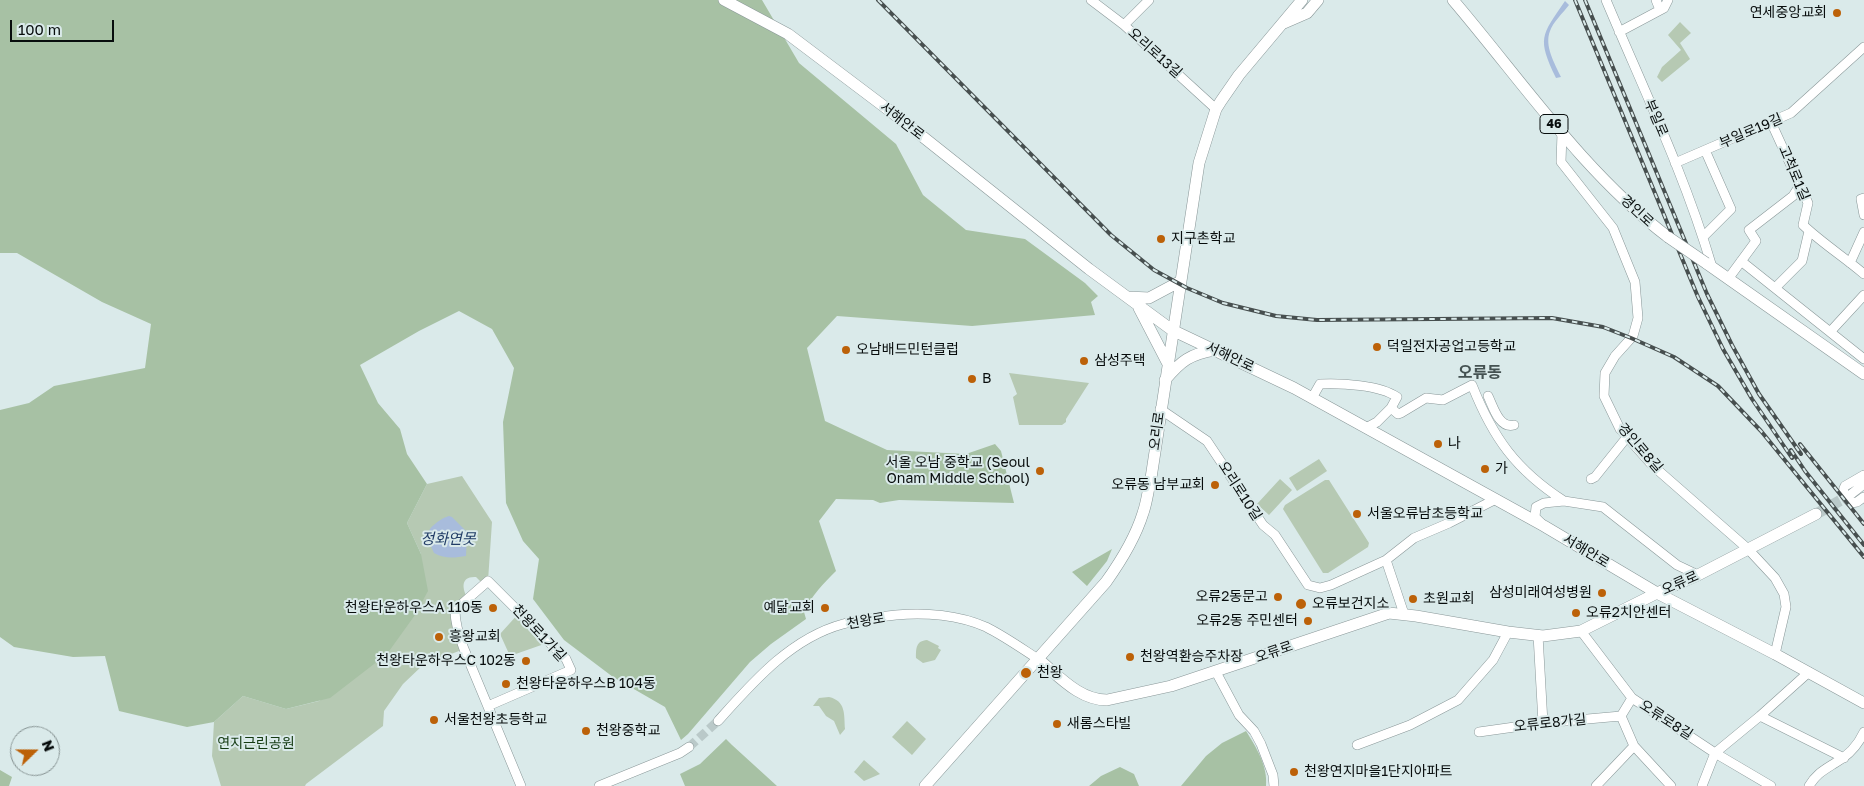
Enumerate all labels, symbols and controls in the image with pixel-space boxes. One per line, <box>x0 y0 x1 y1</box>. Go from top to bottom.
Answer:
place label: 연세중앙교회 <box>1750 5 1827 21</box>
marker: 연세중앙교회 <box>1831 7 1843 19</box>
scale bar <box>12 10 116 42</box>
text: 100 m <box>18 20 61 38</box>
street label: 오리로13길 <box>1125 25 1185 81</box>
street label: 부일로 <box>1641 97 1671 139</box>
street label: 서해안로 <box>877 99 927 143</box>
street label: 부일로19길 <box>1717 110 1785 152</box>
road number: 46 <box>1540 115 1568 134</box>
street label: 고척로1길 <box>1775 143 1813 203</box>
street label: 경인로 <box>1617 192 1657 230</box>
place label: 지구촌학교 <box>1171 231 1235 247</box>
marker: 지구촌학교 <box>1155 233 1167 245</box>
street label: 서해안로 <box>1203 339 1257 375</box>
place label: 덕일전자공업고등학교 <box>1387 339 1516 355</box>
marker: 덕일전자공업고등학교 <box>1371 341 1383 353</box>
place label: 오남배드민턴클럽 <box>856 342 959 358</box>
marker: 오남배드민턴클럽 <box>840 344 852 356</box>
place label: 삼성주택 <box>1094 353 1146 369</box>
marker: 삼성주택 <box>1078 355 1090 367</box>
district label: 오류동 <box>1458 363 1502 383</box>
place label: B <box>982 371 991 387</box>
marker: B <box>966 373 978 385</box>
street label: 오리로 <box>1146 411 1168 451</box>
street label: 경인로8길 <box>1614 420 1666 476</box>
place label: 나 <box>1448 436 1461 452</box>
marker: 나 <box>1432 438 1444 450</box>
place label: 서울 오남 중학교 (Seoul Onam Middle School) <box>886 455 1030 488</box>
street label: 오리로10길 <box>1215 458 1265 524</box>
place label: 가 <box>1495 461 1508 477</box>
marker: 가 <box>1479 463 1491 475</box>
marker: 서울 오남 중학교 (Seoul Onam Middle School) <box>1034 465 1046 477</box>
place label: 오류동 남부교회 <box>1111 477 1205 493</box>
marker: 오류동 남부교회 <box>1209 479 1221 491</box>
place label: 서울오류남초등학교 <box>1367 506 1483 522</box>
marker: 서울오류남초등학교 <box>1351 508 1363 520</box>
water label: 정화연못 <box>420 530 476 548</box>
street label: 서해안로 <box>1560 531 1612 571</box>
street label: 오류로 <box>1659 567 1701 599</box>
place label: 삼성미래여성병원 <box>1489 585 1592 601</box>
marker: 삼성미래여성병원 <box>1596 587 1608 599</box>
place label: 오류2동문고 <box>1195 589 1268 605</box>
marker: 오류2동문고 <box>1272 591 1284 603</box>
place label: 초원교회 <box>1423 591 1475 607</box>
marker: 초원교회 <box>1407 593 1419 605</box>
place label: 오류보건지소 <box>1312 596 1389 612</box>
marker: 오류보건지소 <box>1294 597 1308 611</box>
place label: 천왕타운하우스A 110동 <box>345 600 483 616</box>
place label: 예닮교회 <box>763 600 815 616</box>
street label: 천왕로1가길 <box>509 601 569 665</box>
marker: 천왕타운하우스A 110동 <box>487 602 499 614</box>
marker: 예닮교회 <box>819 602 831 614</box>
place label: 오류2치안센터 <box>1586 605 1671 621</box>
marker: 오류2치안센터 <box>1570 607 1582 619</box>
street label: 천왕로 <box>846 609 886 633</box>
place label: 오류2동 주민센터 <box>1196 613 1298 629</box>
marker: 오류2동 주민센터 <box>1302 615 1314 627</box>
place label: 흥왕교회 <box>449 629 501 645</box>
marker: 흥왕교회 <box>433 631 445 643</box>
street label: 오류로 <box>1253 638 1295 666</box>
place label: 천왕역환승주차장 <box>1140 649 1243 665</box>
marker: 천왕역환승주차장 <box>1124 651 1136 663</box>
place label: 천왕타운하우스C 102동 <box>376 653 516 669</box>
marker: 천왕타운하우스C 102동 <box>520 655 532 667</box>
place label: 천왕 <box>1037 665 1063 681</box>
marker: 천왕 <box>1019 666 1033 680</box>
place label: 천왕타운하우스B 104동 <box>516 676 656 692</box>
marker: 천왕타운하우스B 104동 <box>500 678 512 690</box>
street label: 오류로8길 <box>1636 697 1696 743</box>
street label: 오류로8가길 <box>1513 711 1587 735</box>
place label: 서울천왕초등학교 <box>444 712 547 728</box>
marker: 서울천왕초등학교 <box>428 714 440 726</box>
place label: 새롬스타빌 <box>1067 716 1131 732</box>
marker: 새롬스타빌 <box>1051 718 1063 730</box>
place label: 천왕중학교 <box>596 723 660 739</box>
marker: 천왕중학교 <box>580 725 592 737</box>
north arrow <box>10 726 60 776</box>
park label: 연지근린공원 <box>217 736 295 752</box>
text: N <box>39 737 58 754</box>
place label: 천왕연지마을1단지아파트 <box>1304 764 1452 780</box>
marker: 천왕연지마을1단지아파트 <box>1288 766 1300 778</box>

